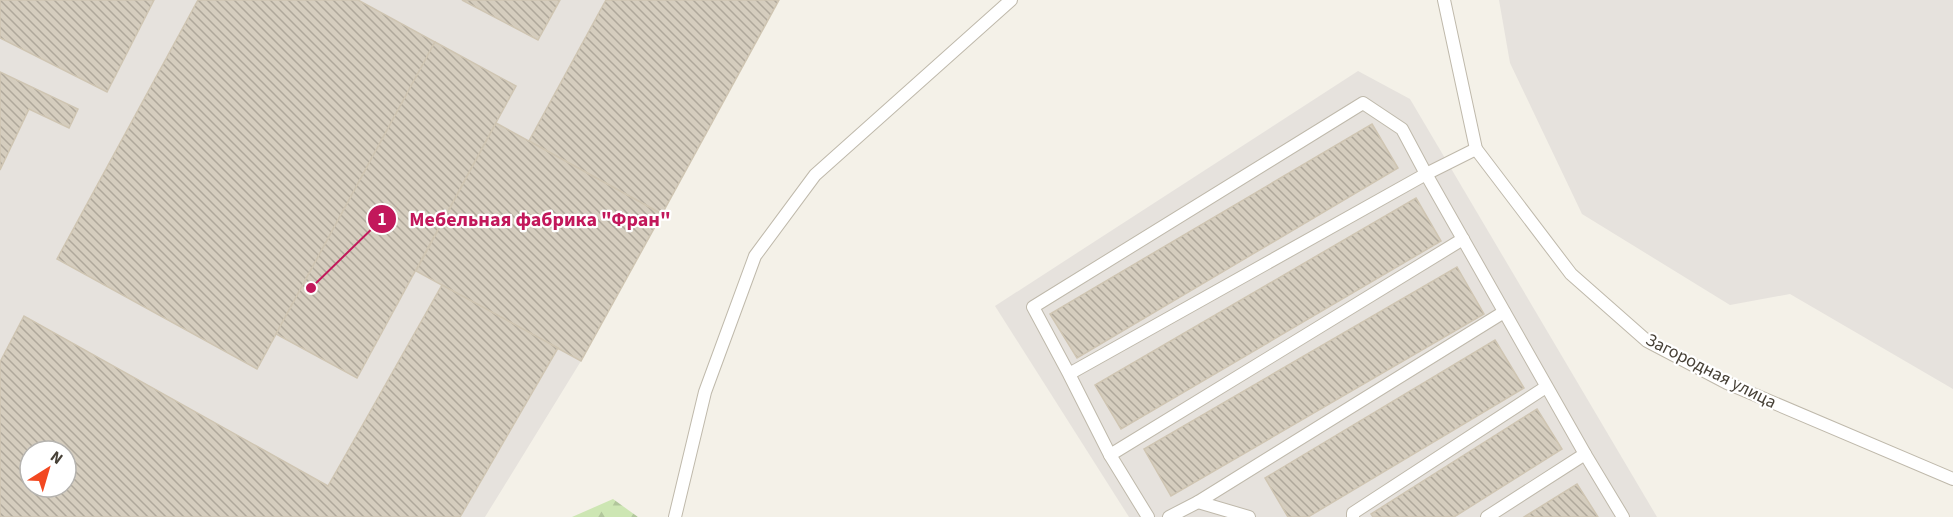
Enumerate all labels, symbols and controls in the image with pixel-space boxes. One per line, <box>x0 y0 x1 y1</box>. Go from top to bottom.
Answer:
callout: Мебельная фабрика "Фран" <box>367 200 682 238</box>
text: Мебельная фабрика "Фран" <box>409 206 671 234</box>
text: 1 <box>377 207 387 232</box>
street label: Загородная улица <box>1641 327 1781 415</box>
north arrow <box>18 439 78 499</box>
text: N <box>46 446 67 470</box>

